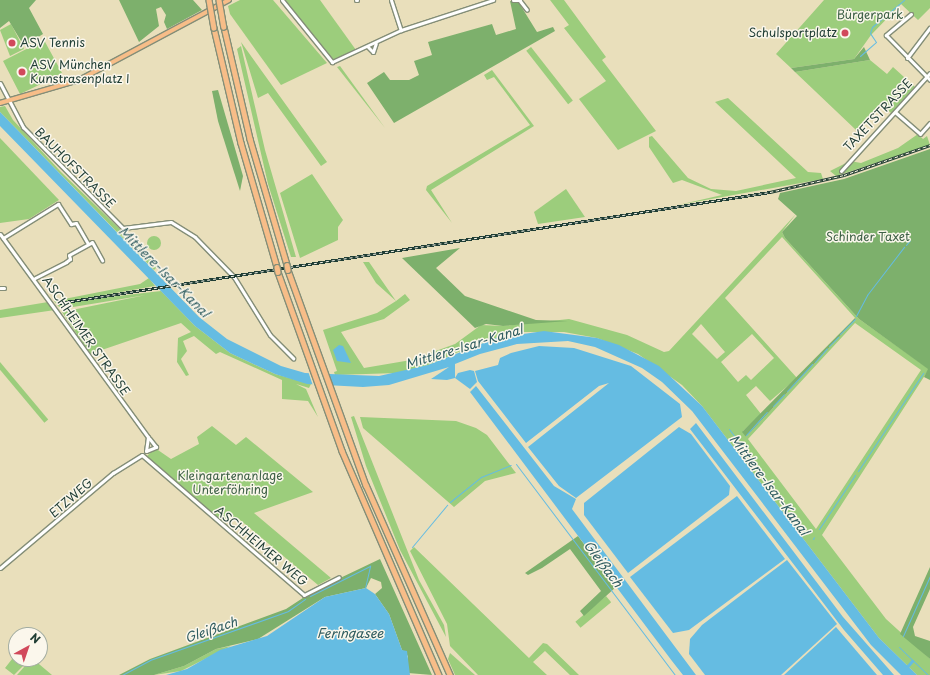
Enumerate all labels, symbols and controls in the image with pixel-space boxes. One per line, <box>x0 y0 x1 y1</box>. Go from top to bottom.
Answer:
park label: Bürgerpark <box>837 8 903 22</box>
place label: Schulsportplatz <box>748 26 837 40</box>
marker: Schulsportplatz <box>840 28 850 38</box>
place label: ASV Tennis <box>20 36 84 50</box>
marker: ASV Tennis <box>7 38 17 48</box>
place label: ASV München Kunstrasenplatz I <box>30 58 131 86</box>
marker: ASV München Kunstrasenplatz I <box>17 67 27 77</box>
street label: TAXETSTRASSE <box>841 76 915 154</box>
street label: BAUHOFSTRASSE <box>32 125 118 211</box>
water label: Mittlere-Isar-Kanal <box>115 223 213 321</box>
park label: Schinder Taxet <box>826 230 910 244</box>
street label: ASCHHEIMER STRASSE <box>39 273 133 399</box>
water label: Mittlere-Isar-Kanal <box>403 322 525 372</box>
water label: Mittlere-Isar-Kanal <box>726 432 812 538</box>
park label: Kleingartenanlage Unterföhring <box>177 469 283 497</box>
street label: ETZWEG <box>47 475 95 521</box>
street label: ASCHHEIMER WEG <box>211 503 311 589</box>
water label: Gleißach <box>580 538 626 590</box>
water label: Gleißach <box>183 614 239 646</box>
water label: Feringasee <box>317 625 383 641</box>
north arrow <box>8 627 48 667</box>
text: N <box>27 629 44 648</box>

